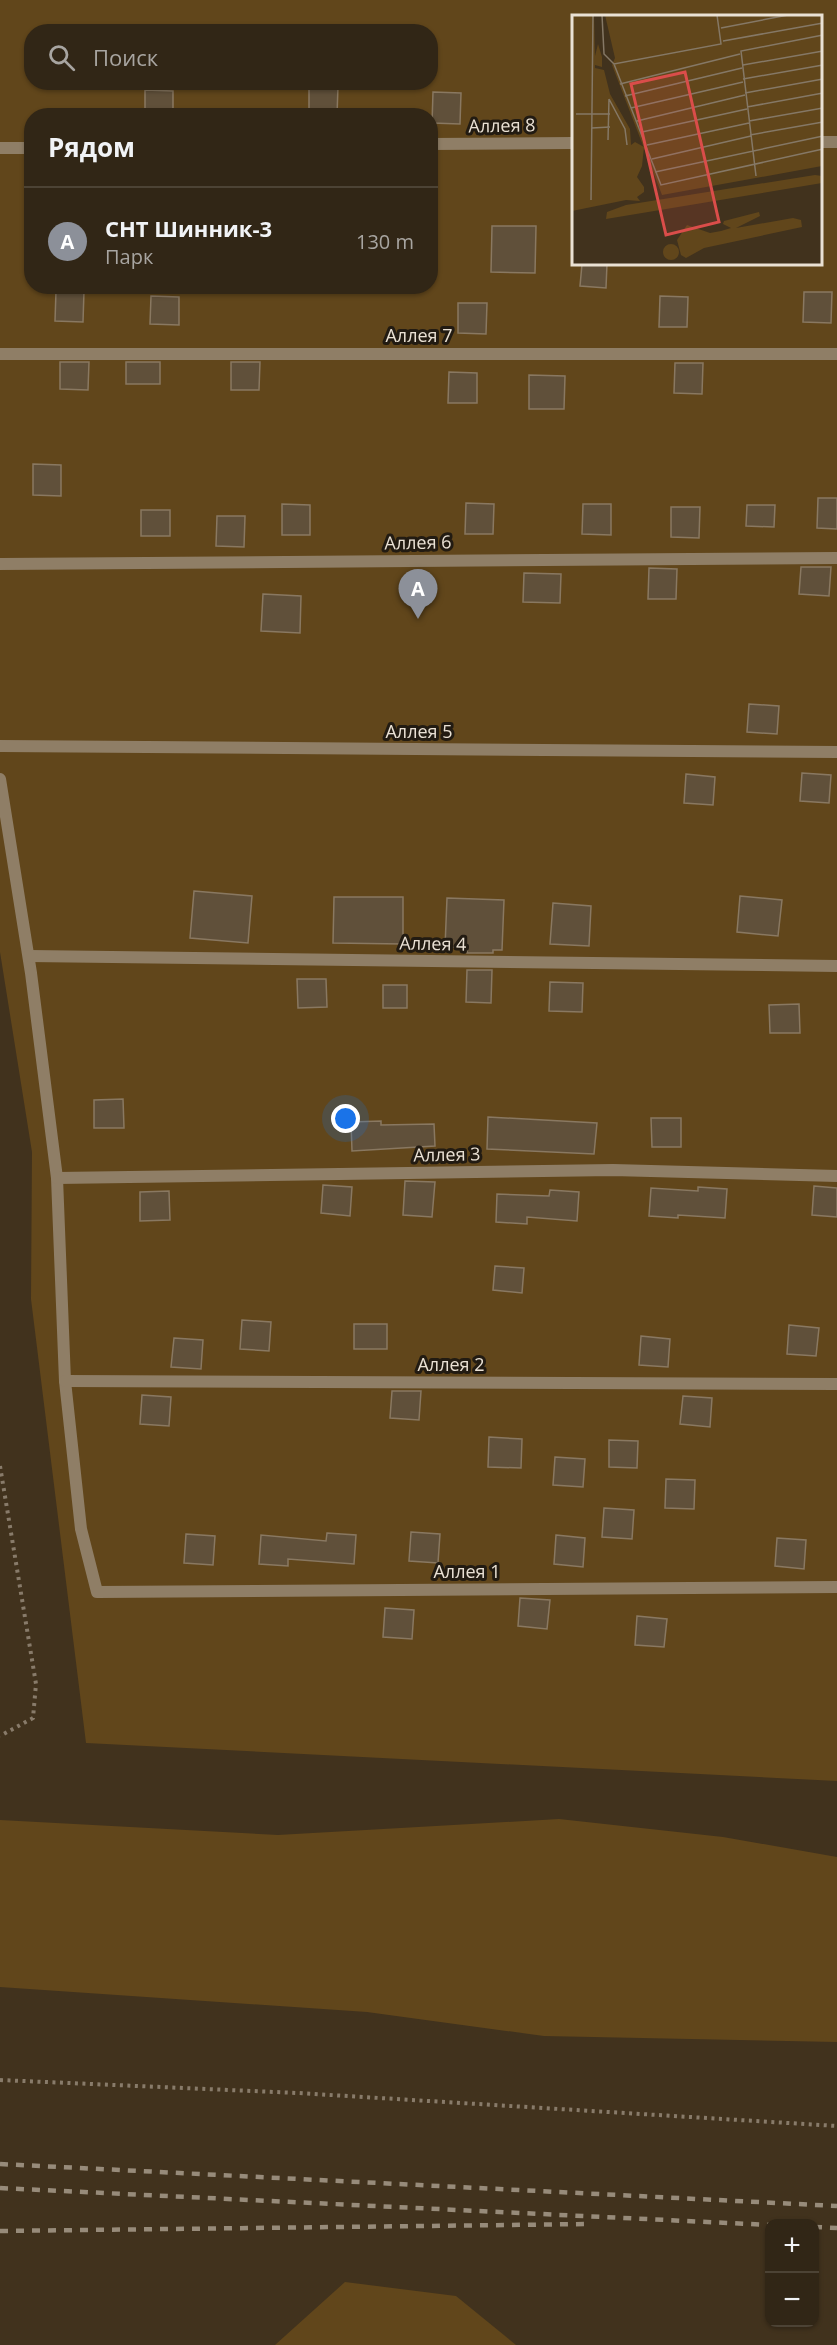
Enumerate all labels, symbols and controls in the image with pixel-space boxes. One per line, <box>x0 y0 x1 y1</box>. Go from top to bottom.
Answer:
inset map <box>572 15 822 266</box>
search box <box>24 24 438 90</box>
icon: search <box>45 41 78 74</box>
text: Поиск <box>93 42 158 72</box>
street label: Аллея 8 <box>468 112 536 138</box>
text: Рядом <box>48 129 135 165</box>
text: СНТ Шинник-3 <box>105 213 272 243</box>
text: A <box>61 228 74 255</box>
text: 130 m <box>356 228 414 255</box>
text: Парк <box>105 243 153 270</box>
street label: Аллея 7 <box>385 323 453 347</box>
street label: Аллея 6 <box>384 529 452 555</box>
pin: A <box>398 570 438 619</box>
street label: Аллея 5 <box>385 719 453 743</box>
street label: Аллея 4 <box>399 930 467 956</box>
your location <box>331 1104 360 1133</box>
street label: Аллея 3 <box>413 1141 481 1167</box>
street label: Аллея 2 <box>417 1352 485 1376</box>
street label: Аллея 1 <box>433 1559 501 1583</box>
map controls <box>765 2219 819 2327</box>
button: + <box>765 2219 819 2273</box>
button: − <box>765 2273 819 2327</box>

